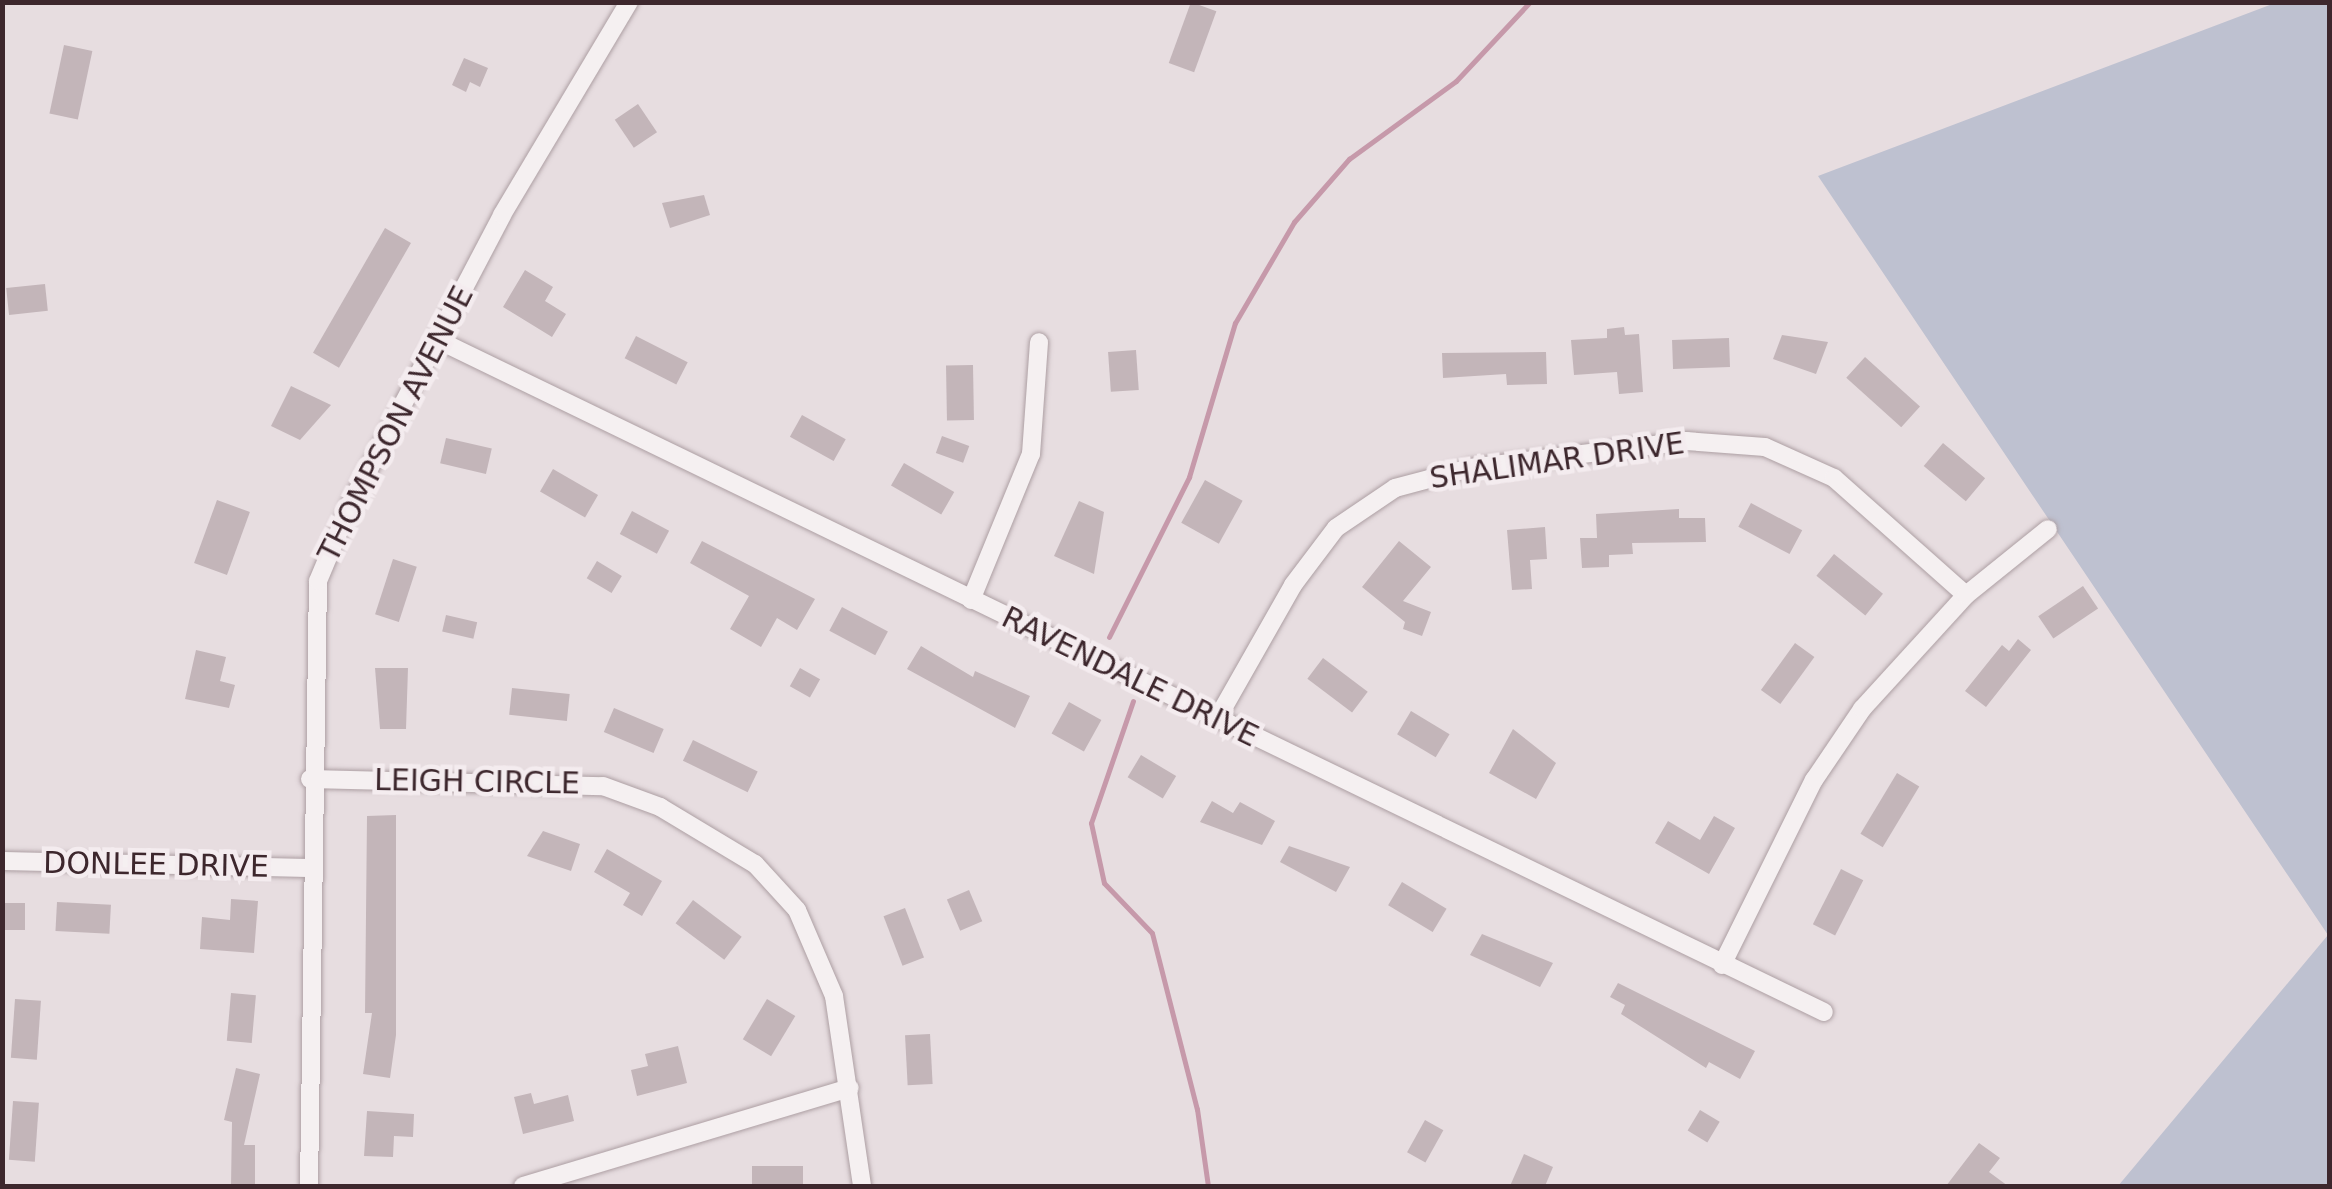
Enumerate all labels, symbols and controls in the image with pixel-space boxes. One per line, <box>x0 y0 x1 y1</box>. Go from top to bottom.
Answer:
street label: THOMPSON AVENUE <box>311 280 481 568</box>
street label: SHALIMAR DRIVE <box>1427 425 1687 497</box>
street label: RAVENDALE DRIVE <box>996 599 1264 755</box>
street label: LEIGH CIRCLE <box>374 762 580 802</box>
street label: DONLEE DRIVE <box>43 845 269 885</box>

